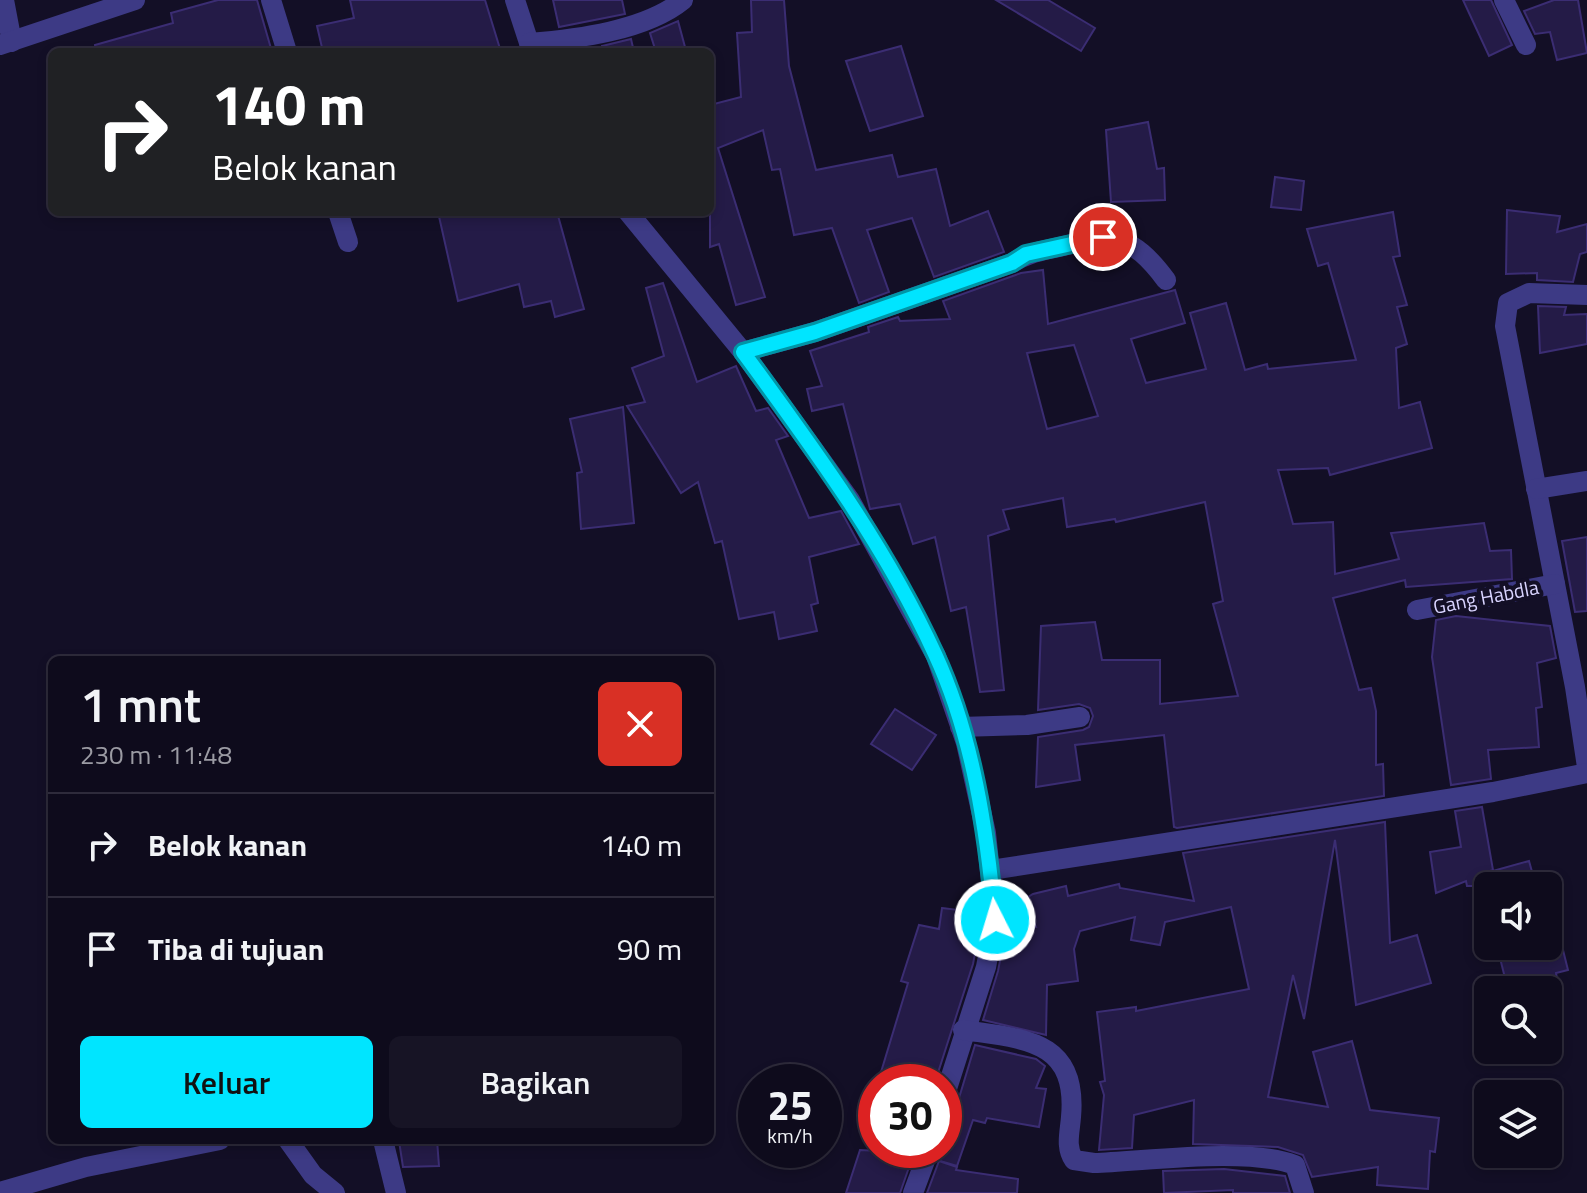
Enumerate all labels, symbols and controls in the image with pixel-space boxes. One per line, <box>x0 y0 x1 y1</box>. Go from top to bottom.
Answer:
text: 140 m <box>212 62 365 147</box>
icon: right <box>80 80 184 184</box>
text: Belok kanan <box>212 139 397 194</box>
pin <box>1069 203 1137 271</box>
icon: arrive <box>1081 215 1125 259</box>
street label: Gang Habdla <box>1430 571 1541 622</box>
text: 1 mnt <box>80 668 201 741</box>
button: close <box>598 682 682 766</box>
text: 230 m · 11:48 <box>80 735 232 774</box>
text: Belok kanan <box>148 822 307 868</box>
text: 140 m <box>600 822 682 868</box>
icon: right <box>80 823 124 867</box>
map controls <box>1474 872 1562 1168</box>
button: sound <box>1474 872 1562 960</box>
position arrow <box>953 878 1037 962</box>
text: Tiba di tujuan <box>148 926 324 972</box>
text: 90 m <box>617 926 682 972</box>
icon: arrive <box>80 927 124 971</box>
button: search <box>1474 976 1562 1064</box>
button: Keluar <box>80 1036 373 1128</box>
button: Bagikan <box>389 1036 682 1128</box>
speed limit sign: 30 <box>858 1064 962 1168</box>
text: 25 <box>768 1075 812 1136</box>
button: layers <box>1474 1080 1562 1168</box>
text: km/h <box>767 1120 813 1151</box>

